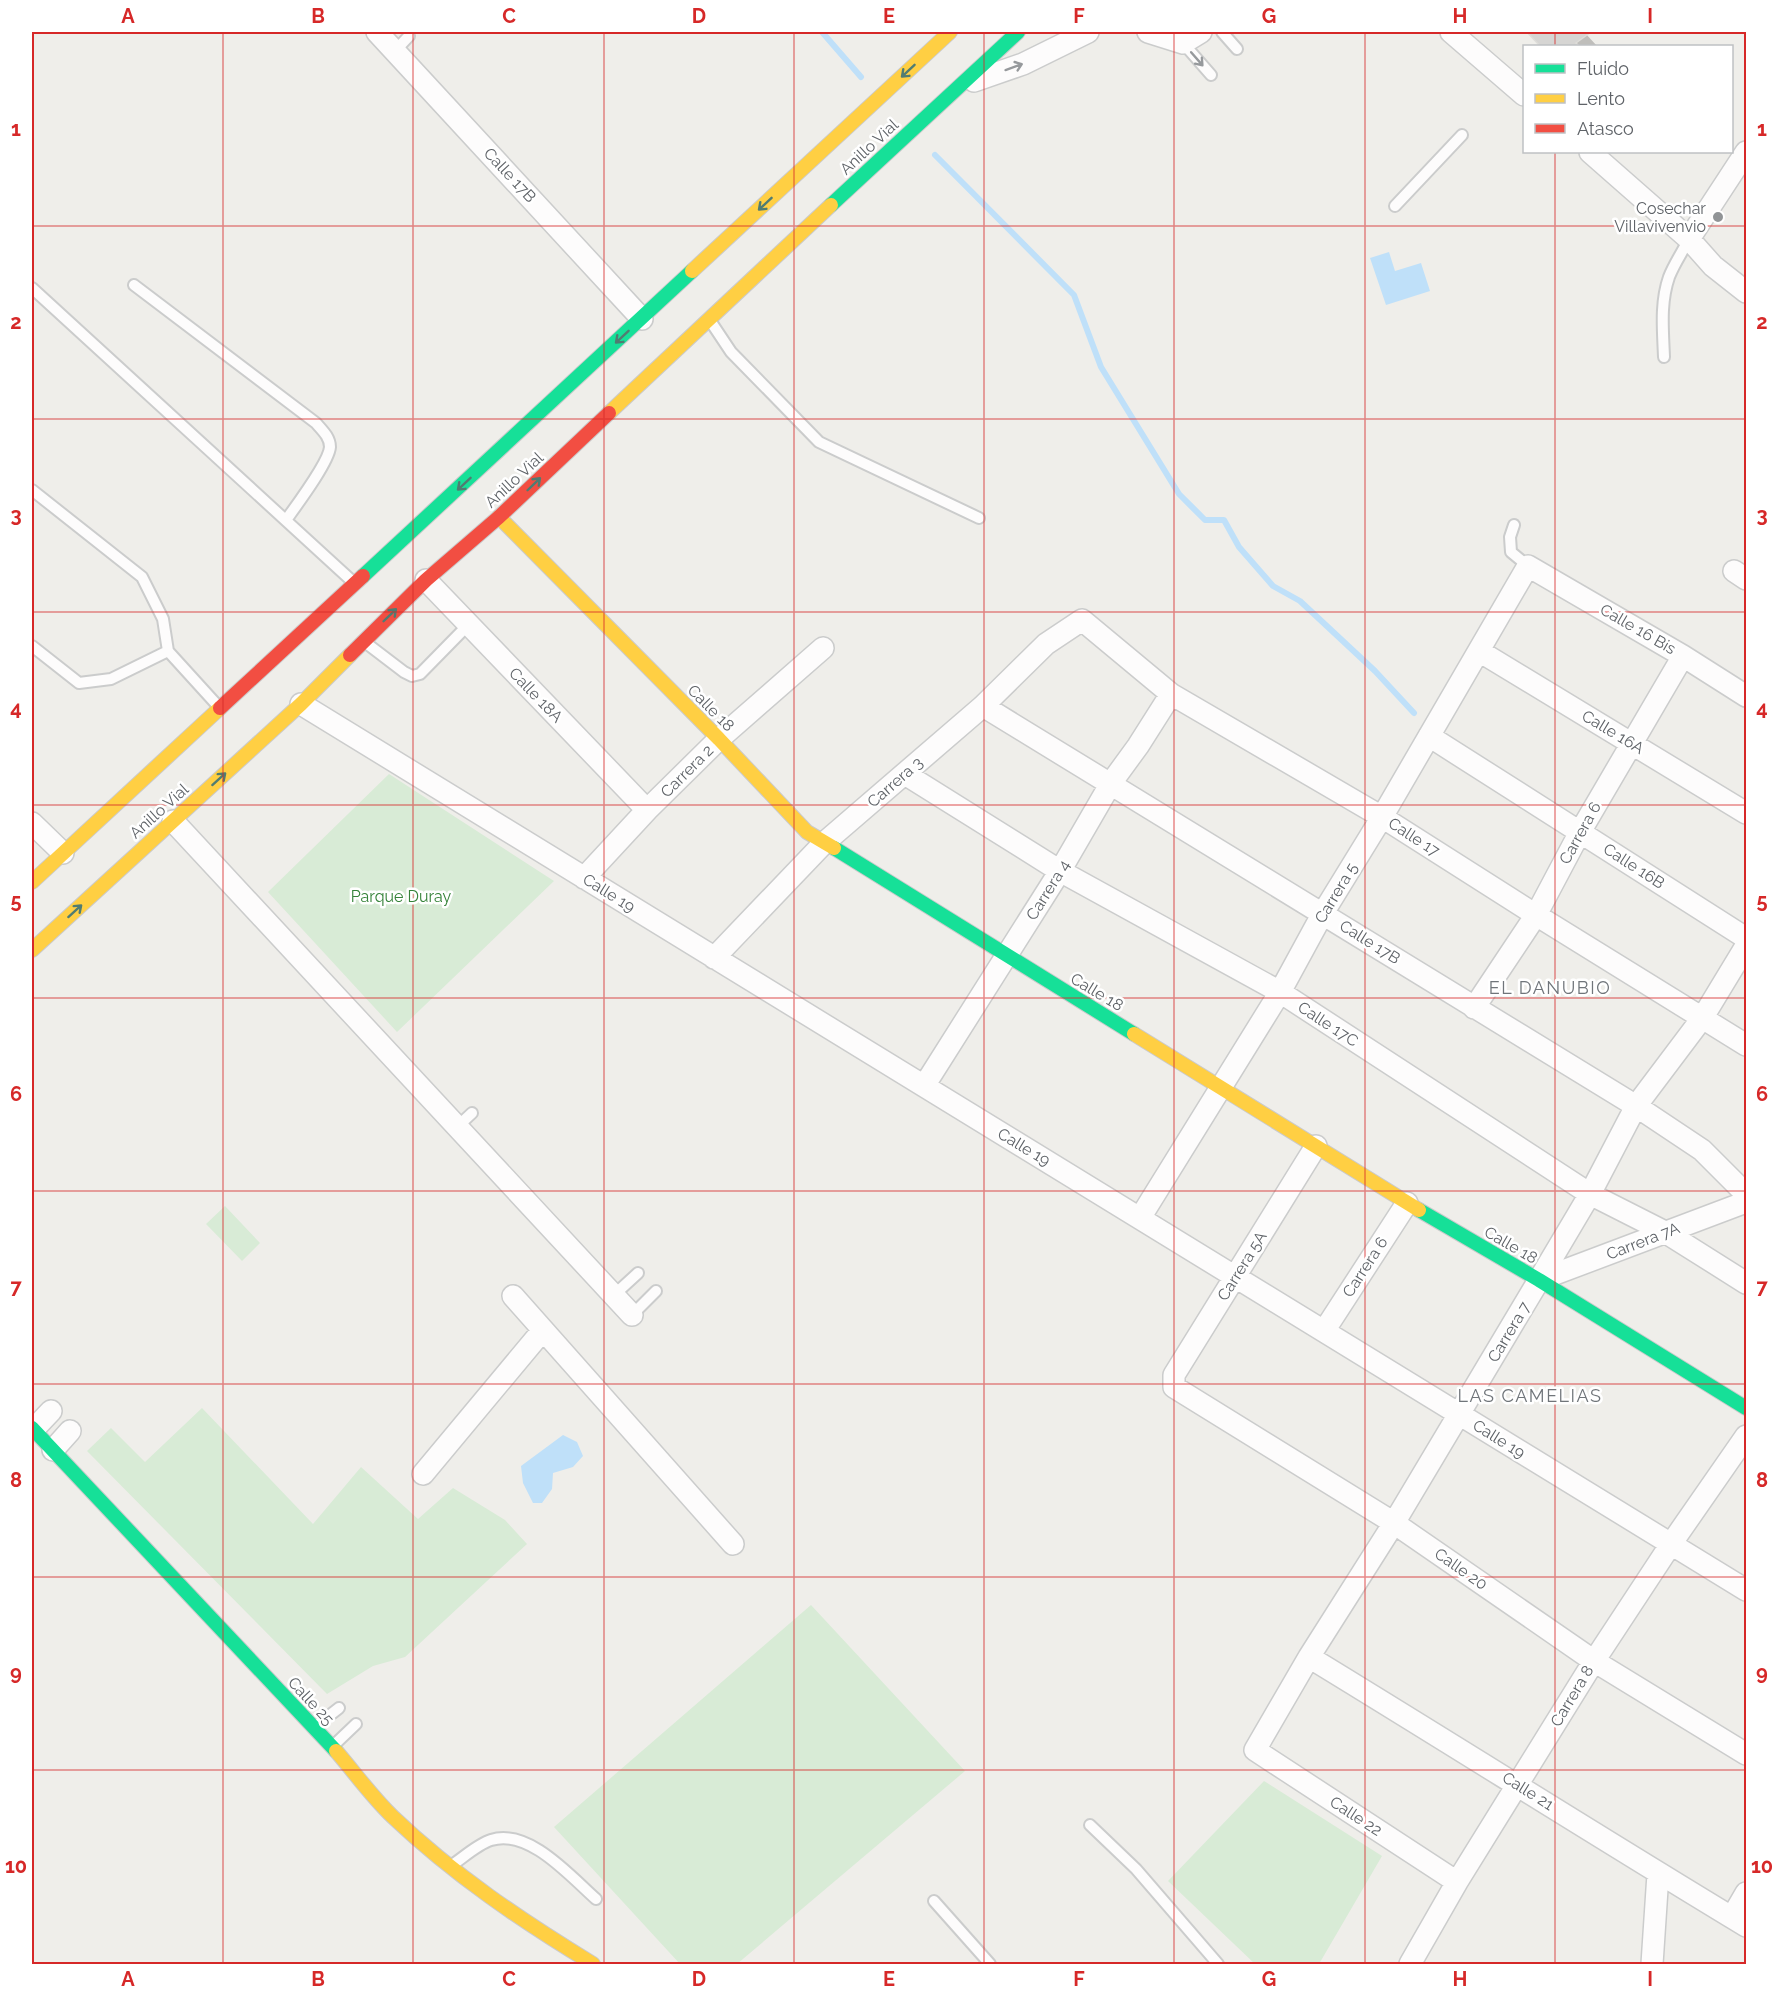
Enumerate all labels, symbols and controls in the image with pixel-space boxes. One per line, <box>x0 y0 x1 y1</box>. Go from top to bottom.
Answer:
text: A <box>121 4 135 28</box>
text: B <box>311 4 325 28</box>
text: C <box>502 4 516 28</box>
text: D <box>692 4 706 28</box>
text: E <box>883 4 895 28</box>
text: F <box>1073 4 1085 28</box>
text: G <box>1262 4 1276 28</box>
text: H <box>1453 4 1467 28</box>
text: I <box>1647 4 1653 28</box>
legend <box>1523 45 1733 153</box>
one-way arrow <box>1190 51 1204 66</box>
text: Fluido <box>1577 58 1629 79</box>
one-way arrow <box>1004 60 1023 71</box>
one-way arrow <box>900 64 915 79</box>
text: Lento <box>1577 88 1625 109</box>
street label: Anillo Vial <box>836 115 903 179</box>
text: 1 <box>11 117 21 141</box>
text: 1 <box>1757 117 1767 141</box>
text: Atasco <box>1577 118 1634 139</box>
street label: Calle 17B <box>480 144 540 206</box>
one-way arrow <box>757 197 772 211</box>
place label: Cosechar Villavivenvio <box>1614 199 1706 236</box>
marker: Cosechar Villavivenvio <box>1711 210 1725 224</box>
text: 2 <box>10 310 22 334</box>
text: 2 <box>1756 310 1768 334</box>
one-way arrow <box>615 330 630 344</box>
street label: Anillo Vial <box>481 448 548 512</box>
one-way arrow <box>456 477 471 491</box>
one-way arrow <box>526 477 541 491</box>
text: 3 <box>10 503 22 527</box>
text: 3 <box>1756 503 1768 527</box>
street label: Calle 16 Bis <box>1597 600 1679 658</box>
one-way arrow <box>382 608 397 622</box>
street label: Calle 18A <box>505 664 567 726</box>
street label: Calle 18 <box>684 681 738 735</box>
text: 4 <box>10 696 22 720</box>
text: 4 <box>1756 696 1768 720</box>
street label: Calle 16A <box>1579 706 1648 758</box>
street label: Carrera 2 <box>657 741 717 801</box>
street label: Carrera 3 <box>863 753 927 811</box>
one-way arrow <box>211 772 226 786</box>
street label: Anillo Vial <box>126 779 193 842</box>
street label: Carrera 6 <box>1555 799 1605 867</box>
street label: Calle 17 <box>1385 813 1444 861</box>
street label: Calle 16B <box>1600 839 1668 893</box>
street label: Carrera 4 <box>1022 856 1074 924</box>
street label: Carrera 5 <box>1311 859 1362 927</box>
street label: Calle 19 <box>579 870 639 916</box>
park label: Parque Duray <box>351 887 452 906</box>
text: 5 <box>10 889 22 913</box>
text: 5 <box>1756 889 1768 913</box>
one-way arrow <box>67 904 82 918</box>
street label: Calle 17B <box>1336 916 1404 968</box>
street label: Calle 18 <box>1067 969 1127 1015</box>
district label: EL DANUBIO <box>1489 977 1611 998</box>
street label: Calle 17C <box>1294 997 1362 1051</box>
text: 6 <box>10 1082 22 1106</box>
text: 6 <box>1756 1082 1768 1106</box>
street label: Calle 19 <box>994 1124 1054 1170</box>
street label: Carrera 7A <box>1604 1218 1683 1264</box>
street label: Calle 18 <box>1481 1222 1541 1268</box>
street label: Carrera 5A <box>1213 1228 1271 1304</box>
street label: Carrera 6 <box>1338 1233 1392 1301</box>
text: 7 <box>10 1275 22 1299</box>
text: 7 <box>1756 1275 1768 1299</box>
street label: Carrera 7 <box>1484 1298 1535 1366</box>
district label: LAS CAMELIAS <box>1458 1385 1602 1406</box>
street label: Calle 19 <box>1469 1416 1529 1462</box>
text: 8 <box>10 1468 22 1492</box>
text: 8 <box>1756 1468 1768 1492</box>
street label: Calle 20 <box>1431 1544 1491 1594</box>
text: 9 <box>10 1661 22 1685</box>
text: 9 <box>1756 1661 1768 1685</box>
street label: Carrera 8 <box>1546 1662 1598 1730</box>
street label: Calle 25 <box>284 1673 338 1729</box>
street label: Calle 21 <box>1499 1768 1557 1814</box>
street label: Calle 22 <box>1326 1792 1386 1840</box>
text: 10 <box>5 1854 27 1878</box>
text: 10 <box>1751 1854 1773 1878</box>
text: A <box>121 1967 135 1991</box>
text: B <box>311 1967 325 1991</box>
text: C <box>502 1967 516 1991</box>
text: D <box>692 1967 706 1991</box>
text: E <box>883 1967 895 1991</box>
text: F <box>1073 1967 1085 1991</box>
text: G <box>1262 1967 1276 1991</box>
text: H <box>1453 1967 1467 1991</box>
text: I <box>1647 1967 1653 1991</box>

